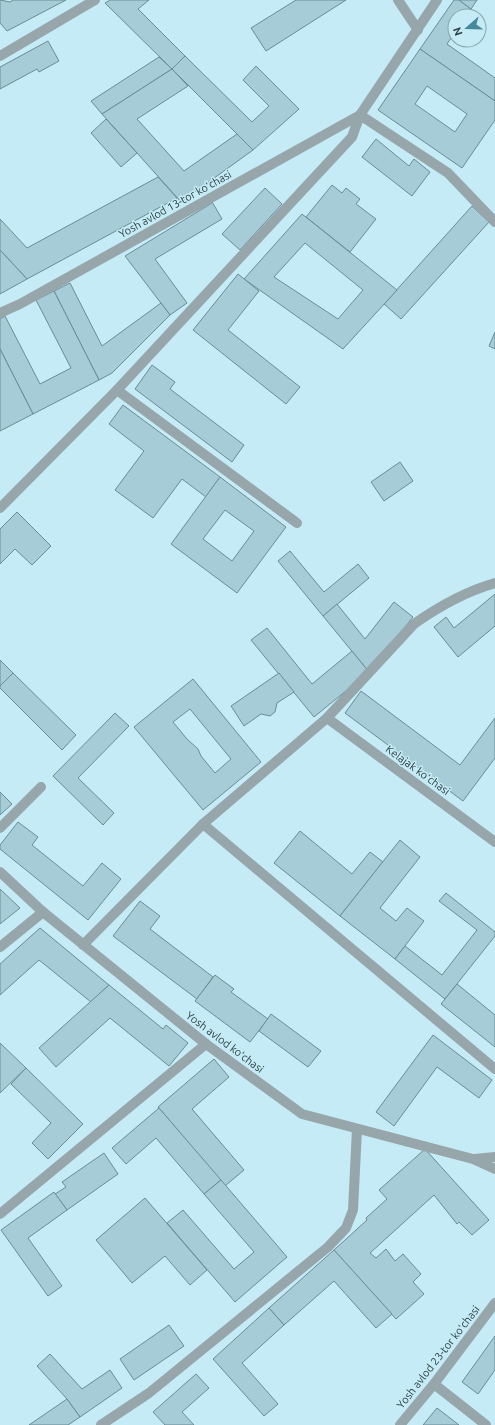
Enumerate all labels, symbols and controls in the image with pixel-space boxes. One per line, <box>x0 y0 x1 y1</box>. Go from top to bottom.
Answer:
north arrow <box>447 8 487 48</box>
text: N <box>451 26 465 37</box>
street label: Yosh avlod 13-tor koʻchasi <box>117 168 233 240</box>
street label: Kelajak koʻchasi <box>384 743 452 797</box>
street label: Yosh avlod koʻchasi <box>184 1009 266 1075</box>
street label: Yosh avlod 23-tor koʻchasi <box>394 1303 482 1411</box>

